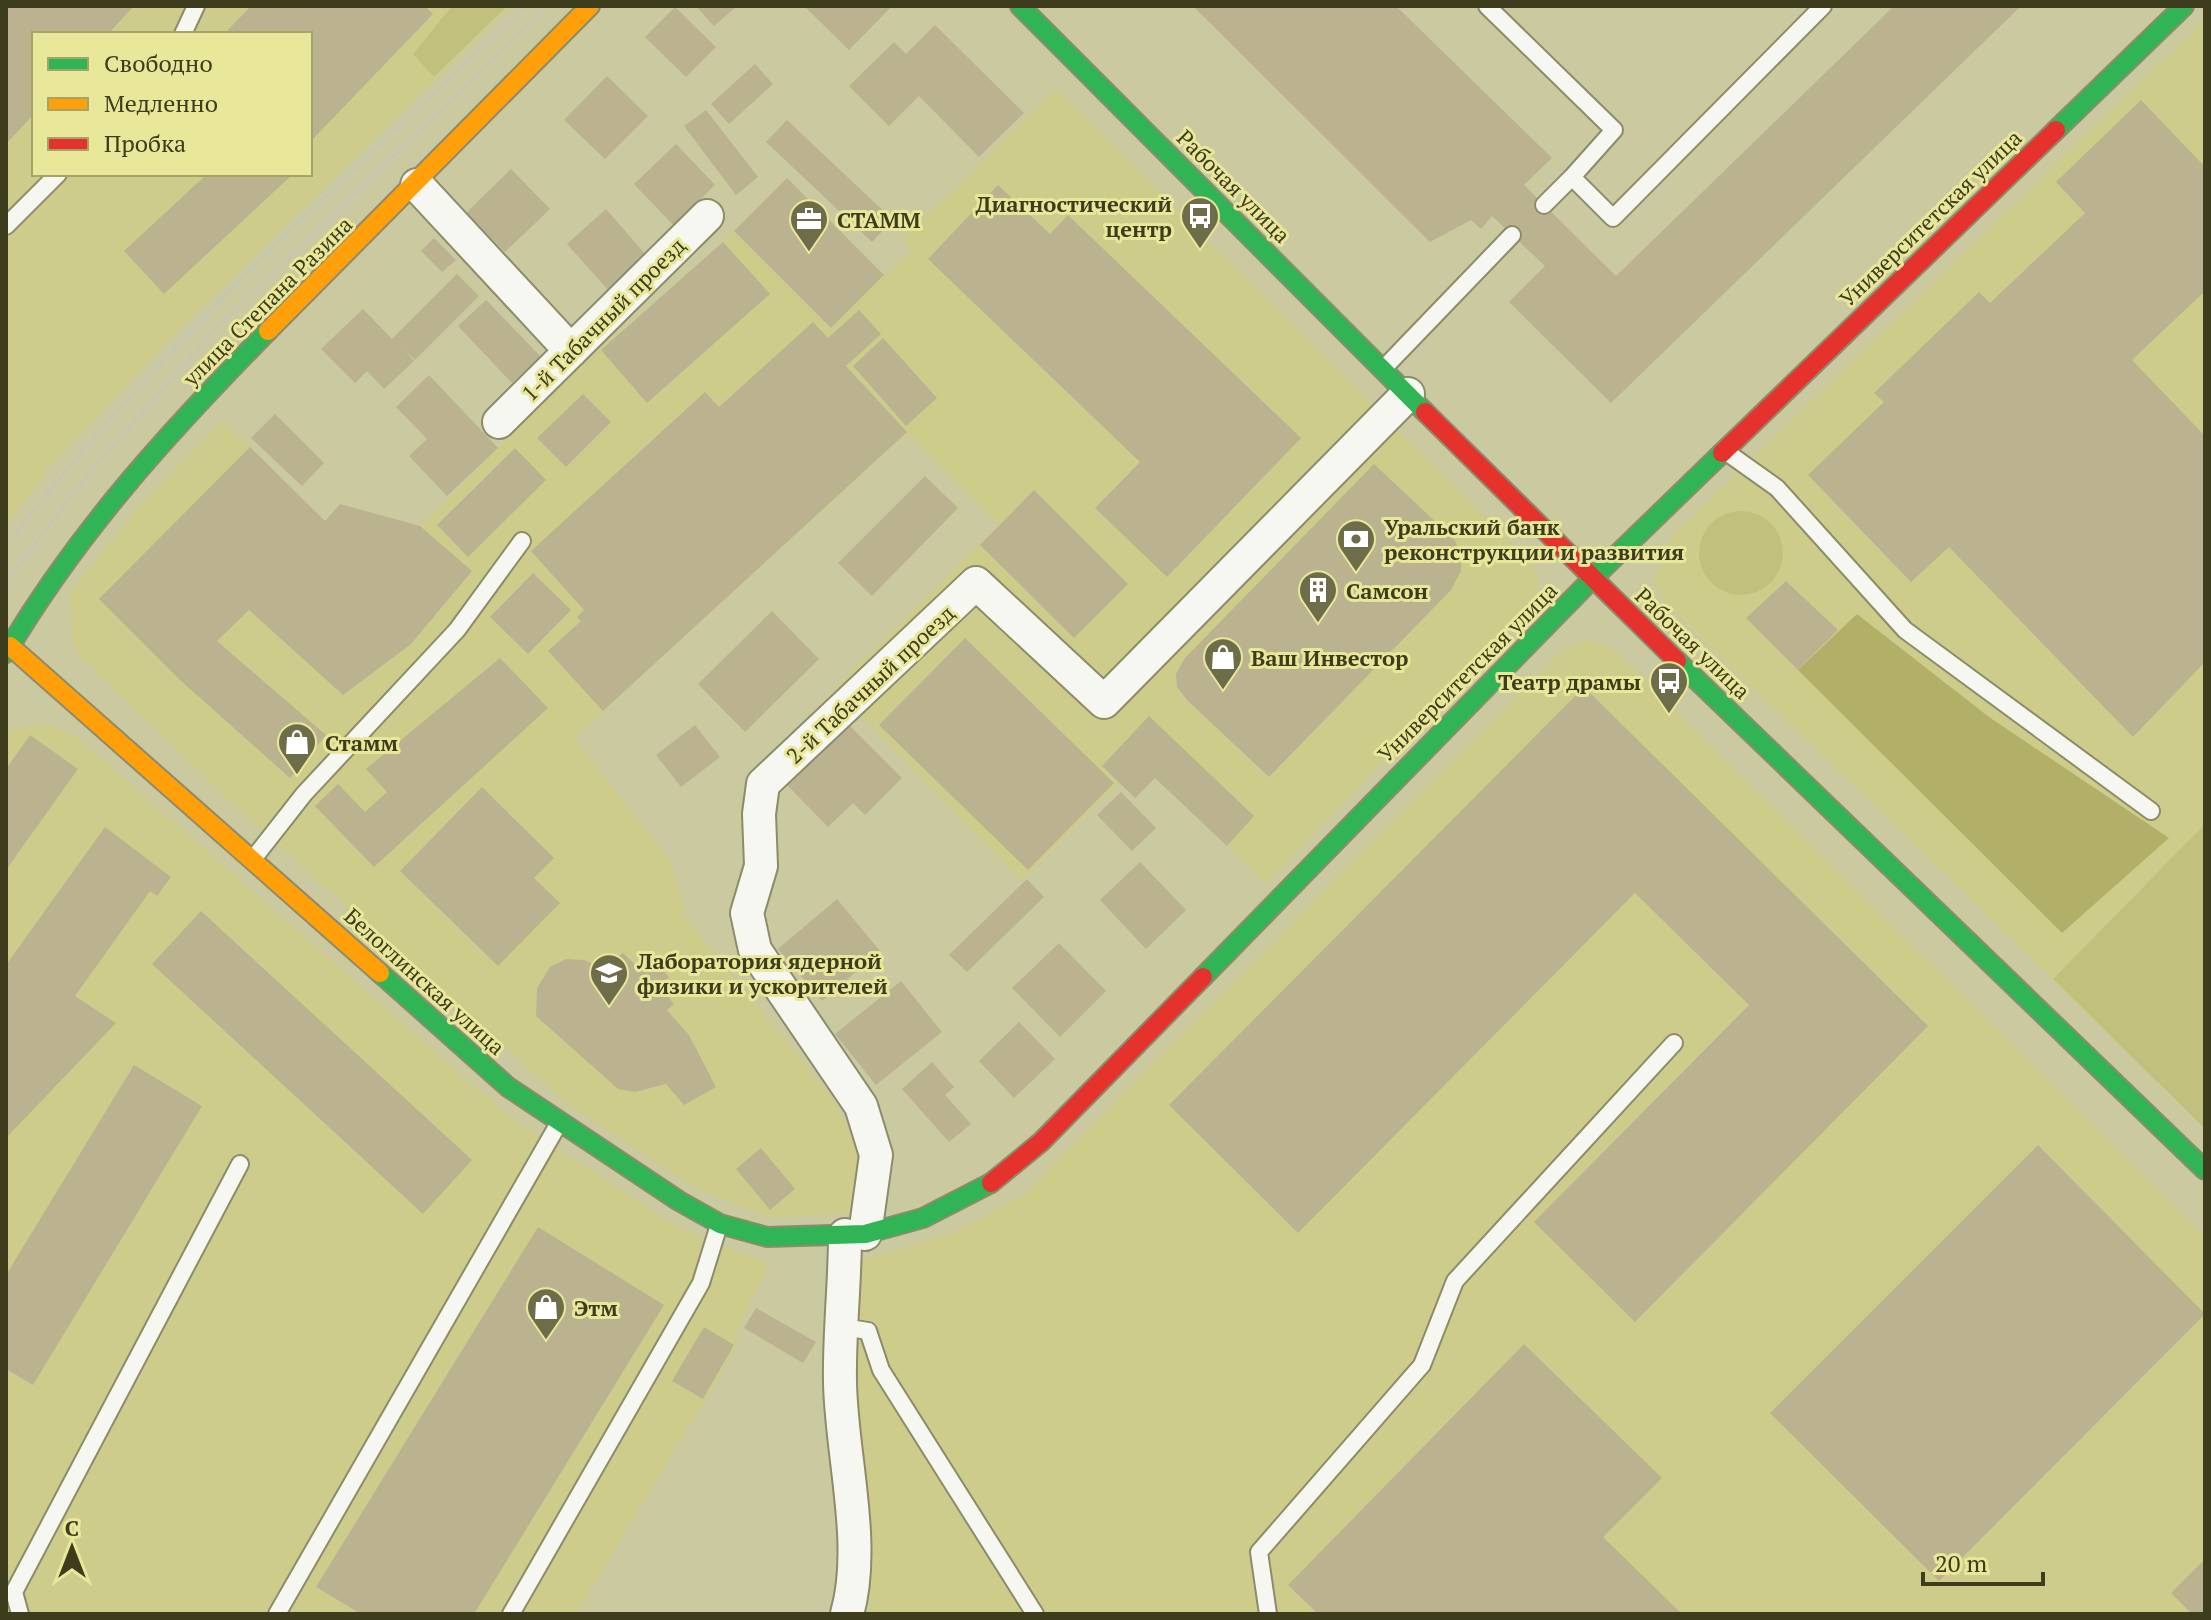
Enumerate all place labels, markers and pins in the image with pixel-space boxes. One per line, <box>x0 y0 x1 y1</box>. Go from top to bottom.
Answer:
place label: Диагностический центр <box>975 189 1172 243</box>
bus stop icon: Диагностический центр <box>1179 195 1221 250</box>
office icon: СТАММ <box>788 198 830 253</box>
place label: СТАММ <box>837 205 921 234</box>
place label: Уральский банк реконструкции и развития <box>1384 512 1684 566</box>
bank icon: Уральский банк реконструкции и развития <box>1335 518 1377 573</box>
building icon: Самсон <box>1297 569 1339 624</box>
place label: Самсон <box>1346 576 1428 605</box>
shop icon: Ваш Инвестор <box>1202 636 1244 691</box>
place label: Ваш Инвестор <box>1251 643 1408 672</box>
bus stop icon: Театр драмы <box>1648 660 1690 715</box>
place label: Театр драмы <box>1498 667 1641 696</box>
shop icon: Стамм <box>276 721 318 776</box>
place label: Стамм <box>325 728 399 757</box>
place label: Лаборатория ядерной физики и ускорителей <box>636 946 888 1000</box>
school or university icon: Лаборатория ядерной физики и ускорителей <box>588 952 630 1007</box>
shop icon: Этм <box>525 1286 567 1341</box>
place label: Этм <box>574 1293 618 1322</box>

